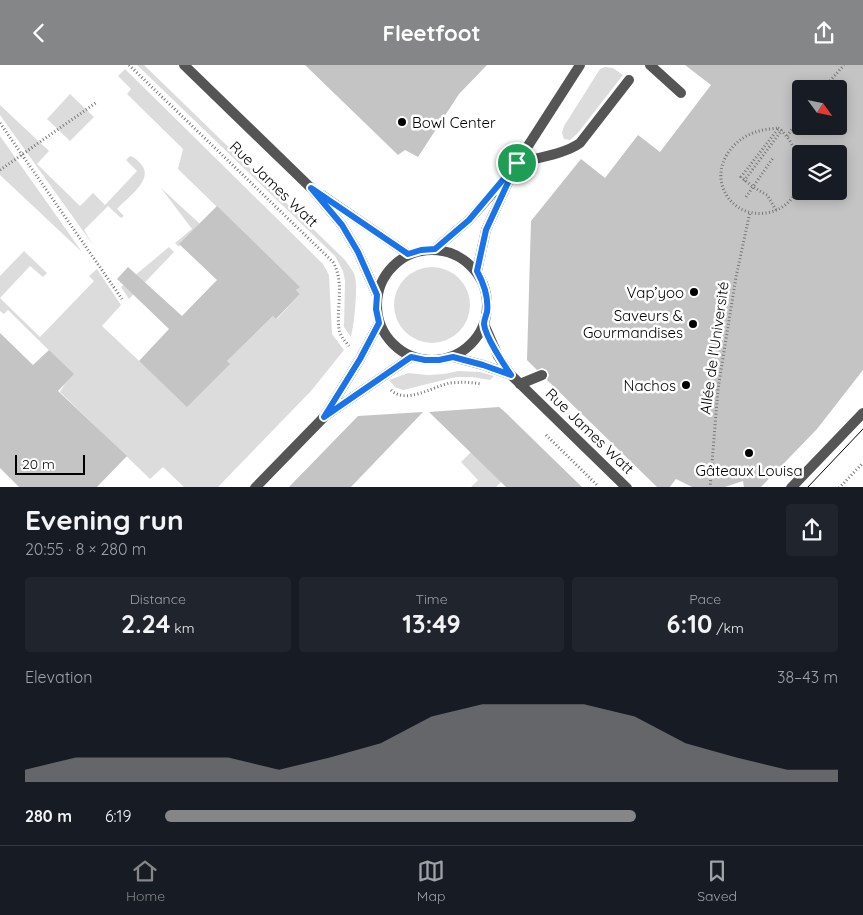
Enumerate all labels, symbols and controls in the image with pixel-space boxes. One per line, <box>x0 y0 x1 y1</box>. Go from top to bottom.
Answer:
icon: back <box>25 19 53 47</box>
text: Fleetfoot <box>383 19 480 47</box>
icon: share <box>810 19 838 47</box>
north arrow <box>792 80 848 135</box>
map controls <box>792 80 847 200</box>
place label: Bowl Center <box>412 113 496 132</box>
marker: Bowl Center <box>396 116 408 128</box>
street label: Rue James Watt <box>226 137 322 231</box>
pin <box>496 142 538 184</box>
button: layers <box>792 145 847 200</box>
icon: arrive <box>503 149 531 177</box>
street label: Allée de l'Université <box>695 280 733 416</box>
place label: Vap’yoo <box>627 283 684 302</box>
marker: Vap’yoo <box>688 286 700 298</box>
place label: Saveurs & Gourmandises <box>583 306 683 342</box>
marker: Saveurs & Gourmandises <box>687 318 699 330</box>
place label: Nachos <box>624 376 676 395</box>
marker: Nachos <box>680 379 692 391</box>
street label: Rue James Watt <box>542 384 638 478</box>
marker: Gâteaux Louisa <box>743 447 755 459</box>
scale bar <box>15 453 85 476</box>
text: 20 m <box>22 455 55 473</box>
place label: Gâteaux Louisa <box>695 461 803 480</box>
text: Evening run <box>25 502 184 537</box>
button: share <box>786 504 838 556</box>
text: 20:55 · 8 × 280 m <box>25 539 146 559</box>
text: Distance <box>130 590 186 608</box>
text: Time <box>415 590 448 608</box>
text: Pace <box>689 590 721 608</box>
text: 2.24 <box>121 608 170 639</box>
text: 13:49 <box>402 608 461 639</box>
text: 6:10 <box>667 608 712 639</box>
text: km <box>170 619 195 637</box>
text: /km <box>712 619 744 637</box>
text: Elevation <box>25 667 92 687</box>
text: 38–43 m <box>777 667 838 687</box>
text: 280 m <box>25 806 72 826</box>
text: 6:19 <box>105 806 131 826</box>
tab: Home <box>126 857 165 905</box>
tab: Map <box>417 857 445 905</box>
tab: Saved <box>697 857 737 905</box>

